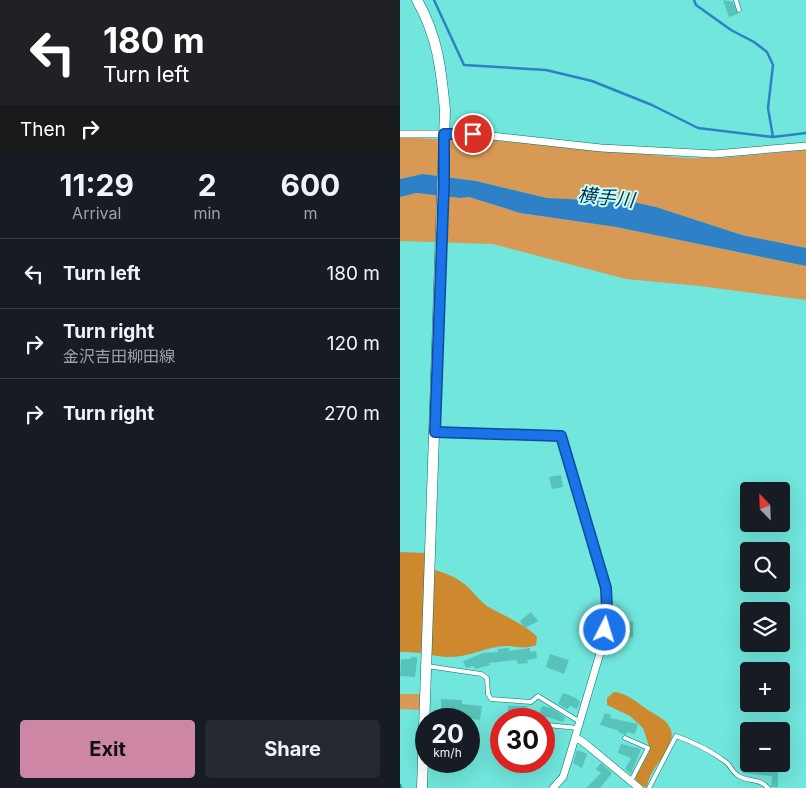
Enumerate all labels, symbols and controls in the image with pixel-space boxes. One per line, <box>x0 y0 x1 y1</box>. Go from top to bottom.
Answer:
text: 180 m <box>103 19 205 61</box>
icon: left <box>20 20 85 85</box>
text: Turn left <box>103 61 189 87</box>
pin <box>452 113 494 155</box>
icon: right <box>76 115 104 143</box>
text: Then <box>20 118 66 141</box>
icon: arrive <box>459 120 487 148</box>
text: 11:29 <box>60 167 134 203</box>
text: 2 <box>198 167 217 203</box>
text: 600 <box>280 167 340 203</box>
water label: 横手川 <box>576 183 637 212</box>
text: Arrival <box>72 203 121 223</box>
text: min <box>193 203 221 223</box>
text: m <box>303 203 317 223</box>
icon: left <box>20 260 48 288</box>
text: Turn left <box>63 262 141 285</box>
text: 180 m <box>327 262 380 285</box>
text: Turn right <box>63 320 154 343</box>
icon: right <box>20 330 48 358</box>
text: 120 m <box>327 332 380 355</box>
text: 金沢吉田柳田線 <box>63 346 175 366</box>
icon: right <box>20 400 48 428</box>
text: Turn right <box>63 402 154 425</box>
text: 270 m <box>324 402 380 425</box>
north arrow <box>740 482 790 532</box>
map controls <box>740 482 790 772</box>
button: search <box>740 542 790 592</box>
button: layers <box>740 602 790 652</box>
position arrow <box>578 603 630 655</box>
button: + <box>740 662 790 712</box>
speed limit sign: 30 <box>490 708 555 773</box>
text: 20 <box>431 719 464 749</box>
button: Exit <box>20 720 195 778</box>
button: Share <box>205 720 380 778</box>
button: − <box>740 722 790 772</box>
text: km/h <box>433 745 462 760</box>

